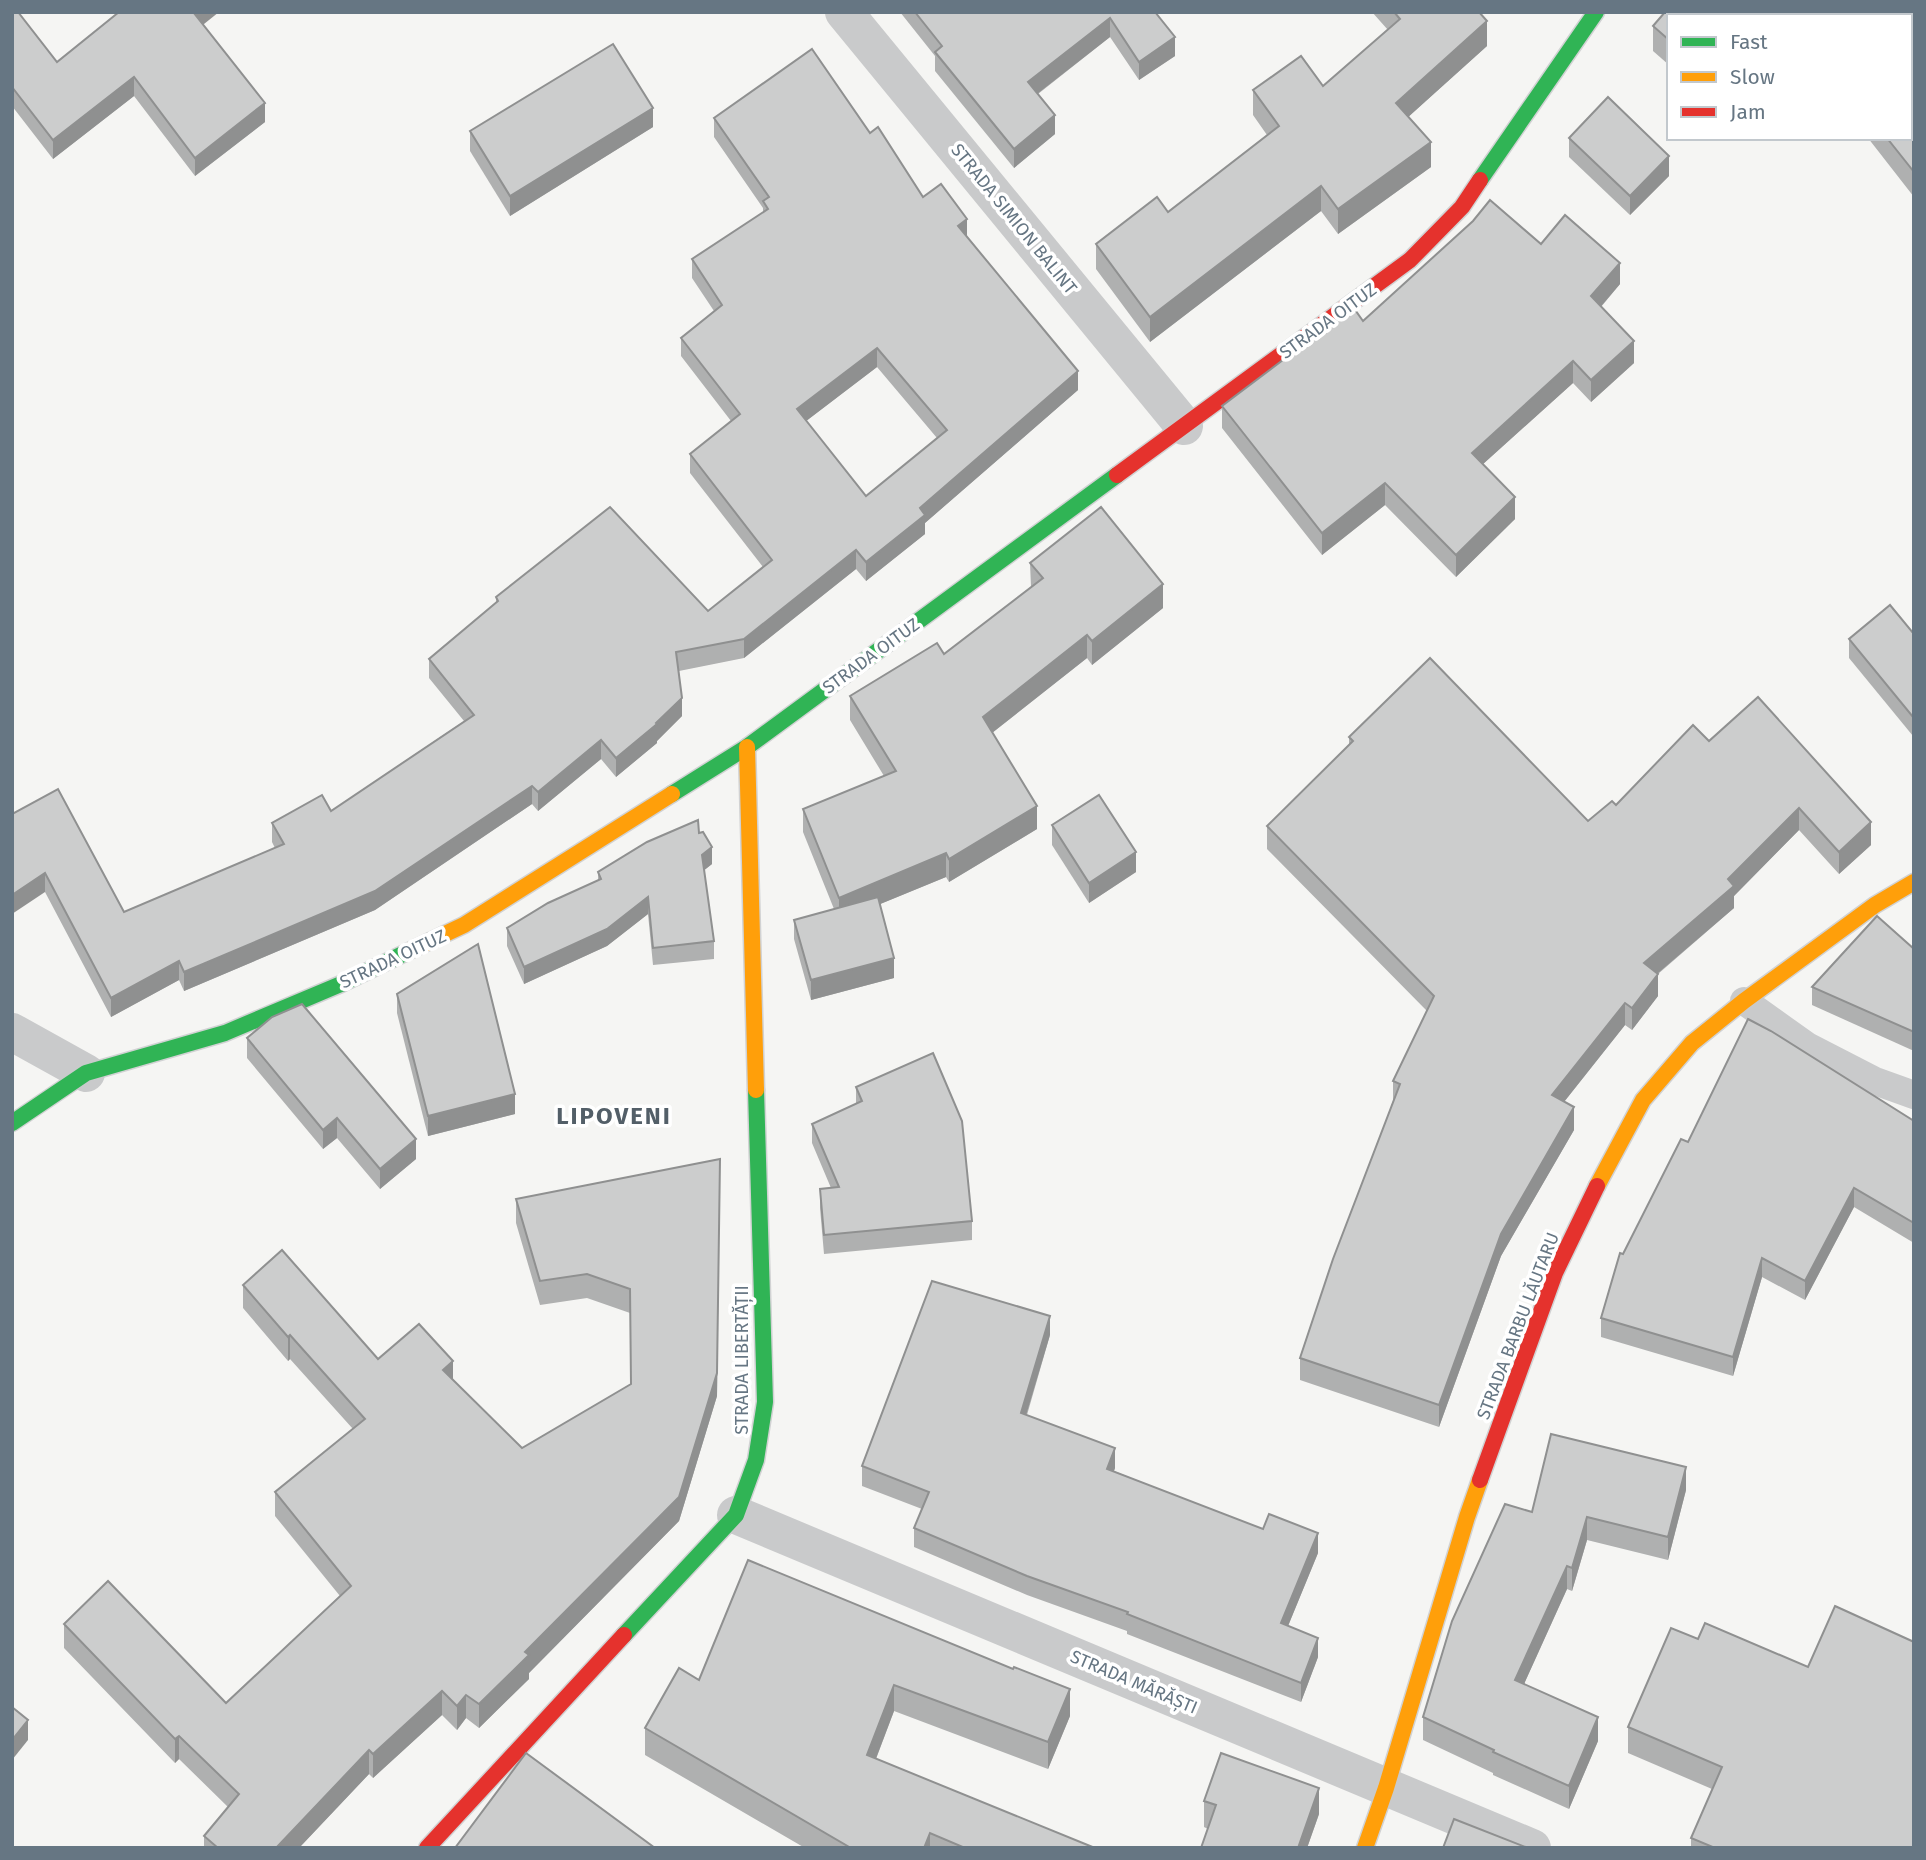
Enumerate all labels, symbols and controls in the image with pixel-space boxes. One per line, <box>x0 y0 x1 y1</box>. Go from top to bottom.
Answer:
legend <box>1667 14 1912 140</box>
text: Fast <box>1730 29 1768 55</box>
text: Slow <box>1730 64 1775 90</box>
text: Jam <box>1730 99 1766 125</box>
street label: STRADA SIMION BALINT <box>946 139 1082 299</box>
street label: STRADA OITUZ <box>1275 278 1381 364</box>
street label: STRADA OITUZ <box>818 613 924 699</box>
street label: STRADA OITUZ <box>336 925 450 993</box>
district label: LIPOVENI <box>556 1102 672 1130</box>
street label: STRADA BARBU LĂUTARU <box>1472 1229 1564 1423</box>
street label: STRADA LIBERTĂȚII <box>731 1285 754 1435</box>
street label: STRADA MĂRĂȘTI <box>1067 1645 1201 1720</box>

